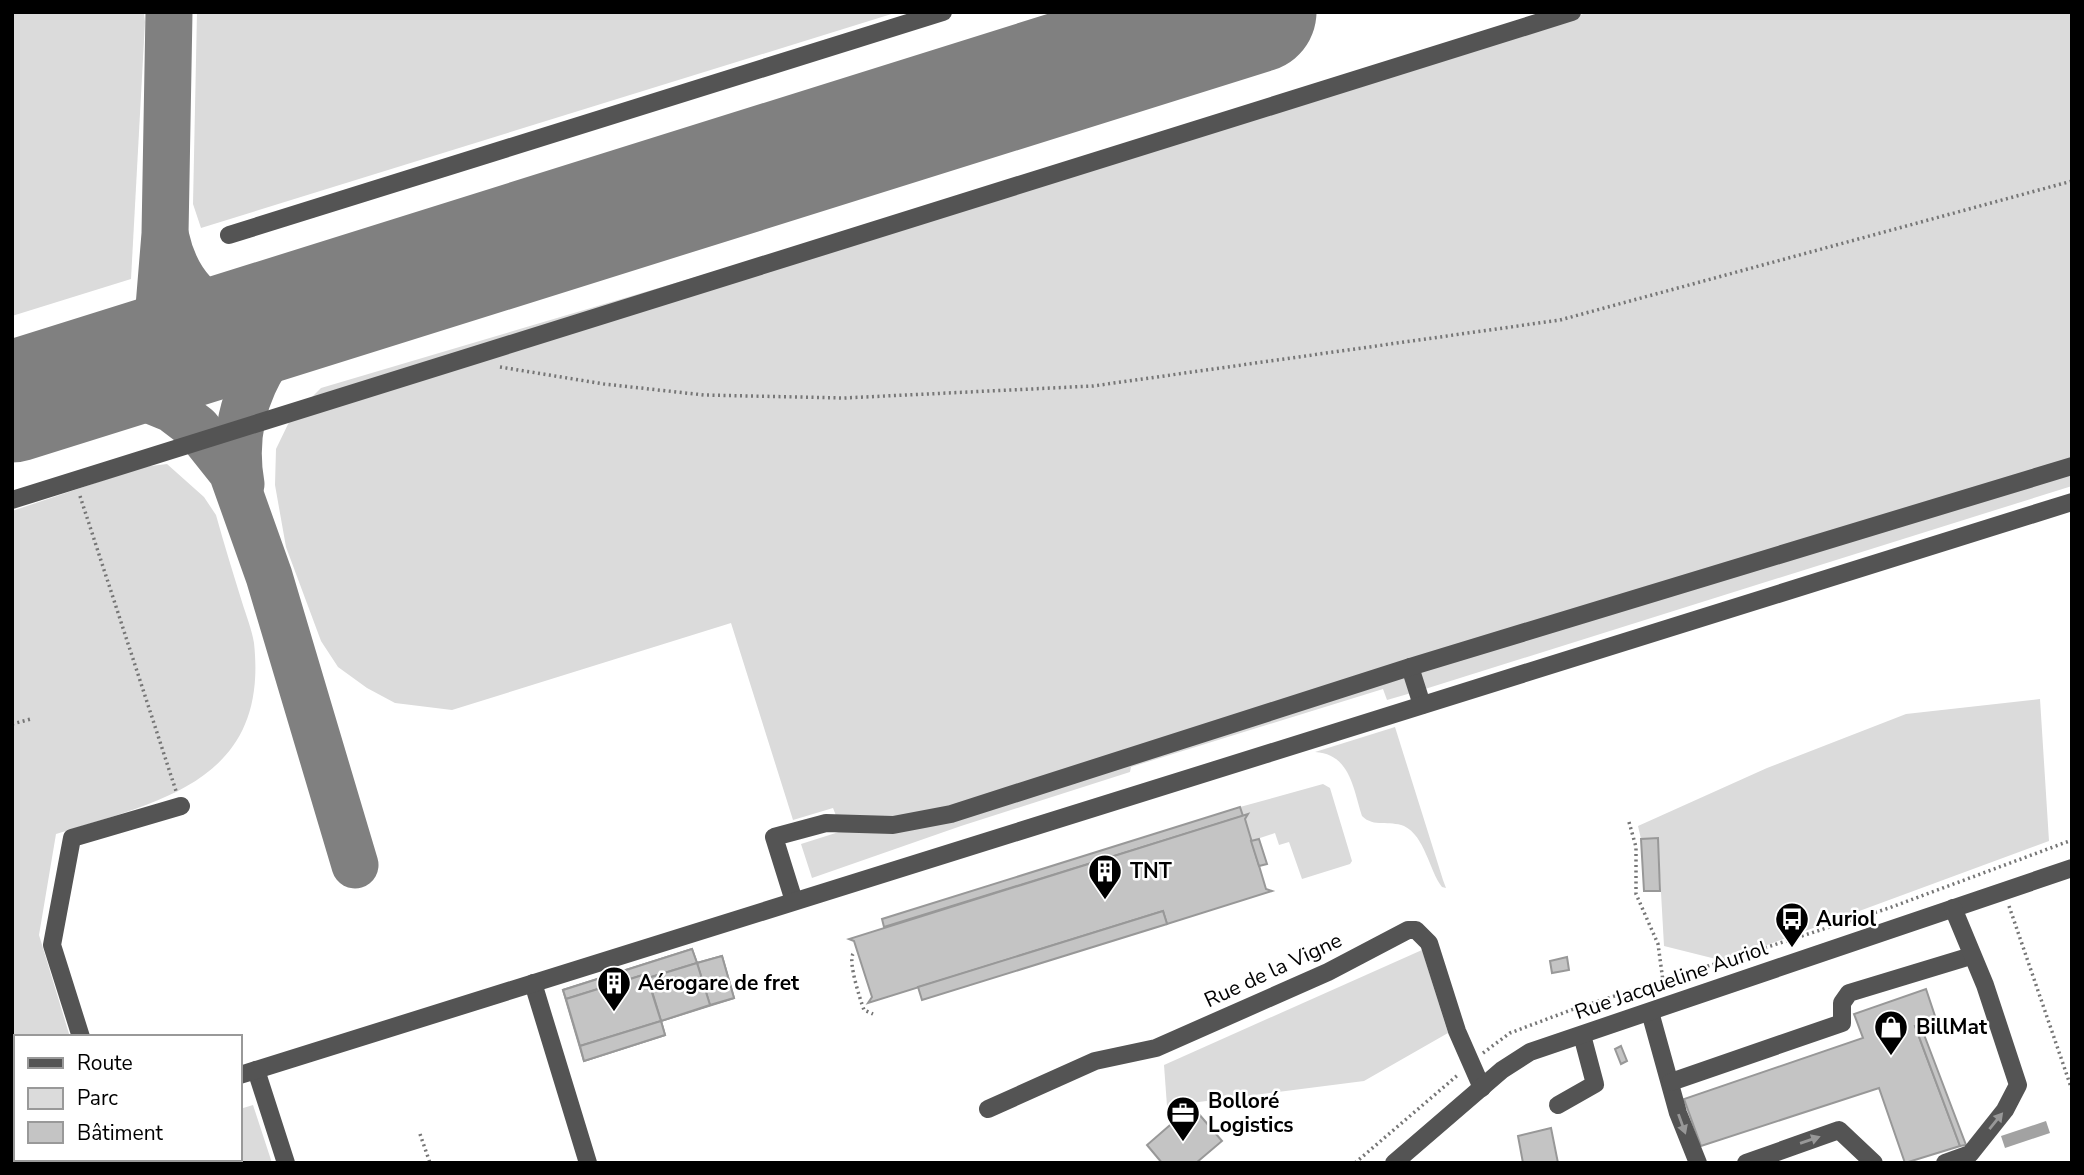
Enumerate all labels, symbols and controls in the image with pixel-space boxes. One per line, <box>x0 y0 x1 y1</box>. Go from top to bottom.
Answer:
building icon: TNT <box>1086 852 1124 901</box>
place label: TNT <box>1130 857 1172 885</box>
bus stop icon: Auriol <box>1773 900 1811 949</box>
place label: Auriol <box>1816 905 1876 933</box>
street label: Rue de la Vigne <box>1200 926 1346 1014</box>
street label: Rue Jacqueline Auriol <box>1571 934 1772 1026</box>
building icon: Aérogare de fret <box>595 964 633 1013</box>
place label: Aérogare de fret <box>638 969 800 997</box>
shop icon: BillMat <box>1872 1008 1910 1057</box>
place label: BillMat <box>1916 1013 1988 1041</box>
legend <box>14 1035 242 1161</box>
text: Route <box>77 1049 133 1077</box>
text: Parc <box>77 1084 118 1112</box>
place label: Bolloré Logistics <box>1208 1087 1294 1139</box>
office icon: Bolloré Logistics <box>1164 1094 1202 1143</box>
one-way arrow <box>1989 1112 2004 1130</box>
one-way arrow <box>1677 1114 1688 1135</box>
text: Bâtiment <box>77 1119 164 1147</box>
one-way arrow <box>1799 1134 1820 1145</box>

